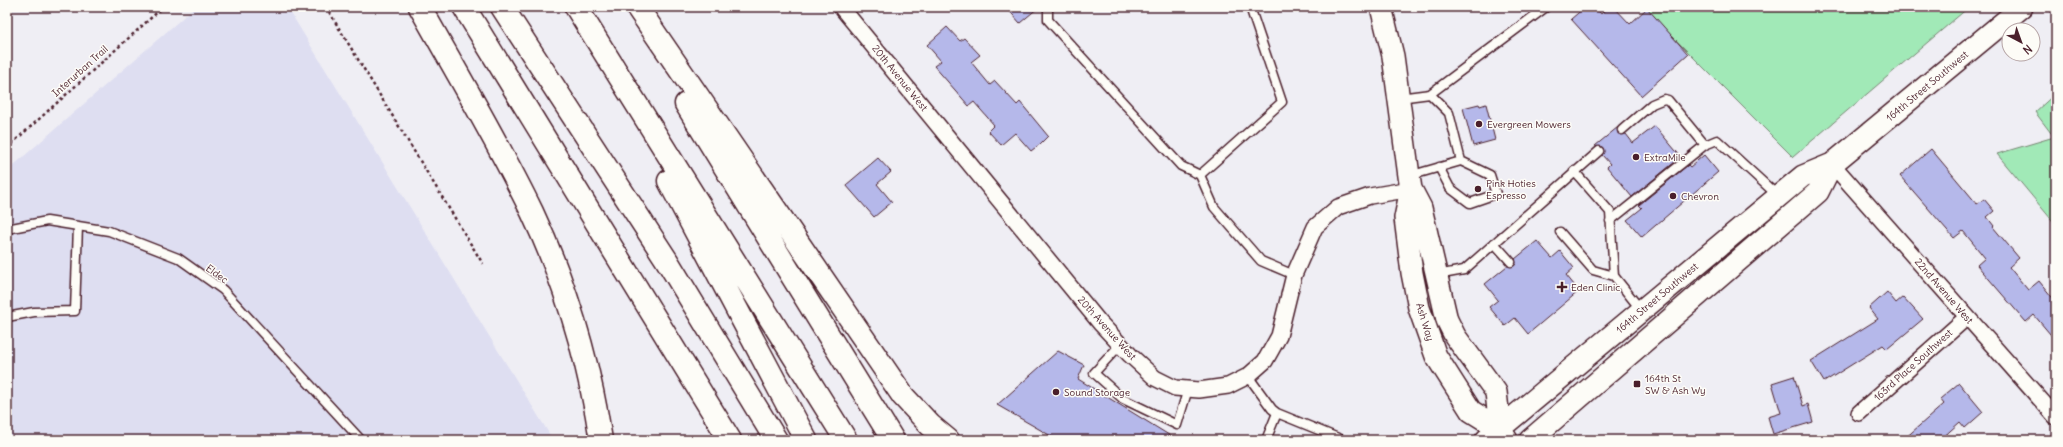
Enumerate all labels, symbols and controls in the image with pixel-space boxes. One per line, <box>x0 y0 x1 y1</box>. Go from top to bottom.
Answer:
north arrow <box>2001 22 2041 62</box>
street label: Interurban Trail <box>49 42 111 100</box>
street label: 20th Avenue West <box>869 42 931 114</box>
text: N <box>2020 42 2035 57</box>
street label: 164th Street Southwest <box>1883 47 1971 124</box>
place label: Evergreen Mowers <box>1487 118 1571 131</box>
marker: Evergreen Mowers <box>1474 119 1484 129</box>
place label: ExtraMile <box>1644 151 1686 164</box>
marker: ExtraMile <box>1631 152 1641 162</box>
place label: Pink Hoties Espresso <box>1486 177 1536 202</box>
marker: Pink Hoties Espresso <box>1473 184 1483 194</box>
place label: Chevron <box>1681 190 1719 203</box>
marker: Chevron <box>1668 191 1678 201</box>
street label: 22nd Avenue West <box>1912 255 1977 327</box>
street label: 164th Street Southwest <box>1613 259 1701 336</box>
street label: Eldec <box>203 262 231 286</box>
marker: Eden Clinic <box>1556 281 1568 293</box>
place label: Eden Clinic <box>1571 281 1620 294</box>
street label: 20th Avenue West <box>1075 293 1140 363</box>
street label: Ash Way <box>1413 301 1437 343</box>
street label: 163rd Place Southwest <box>1871 326 1956 404</box>
place label: 164th St SW & Ash Wy <box>1645 372 1706 397</box>
marker: 164th St SW & Ash Wy <box>1632 379 1642 389</box>
place label: Sound Storage <box>1064 386 1130 399</box>
marker: Sound Storage <box>1051 387 1061 397</box>

